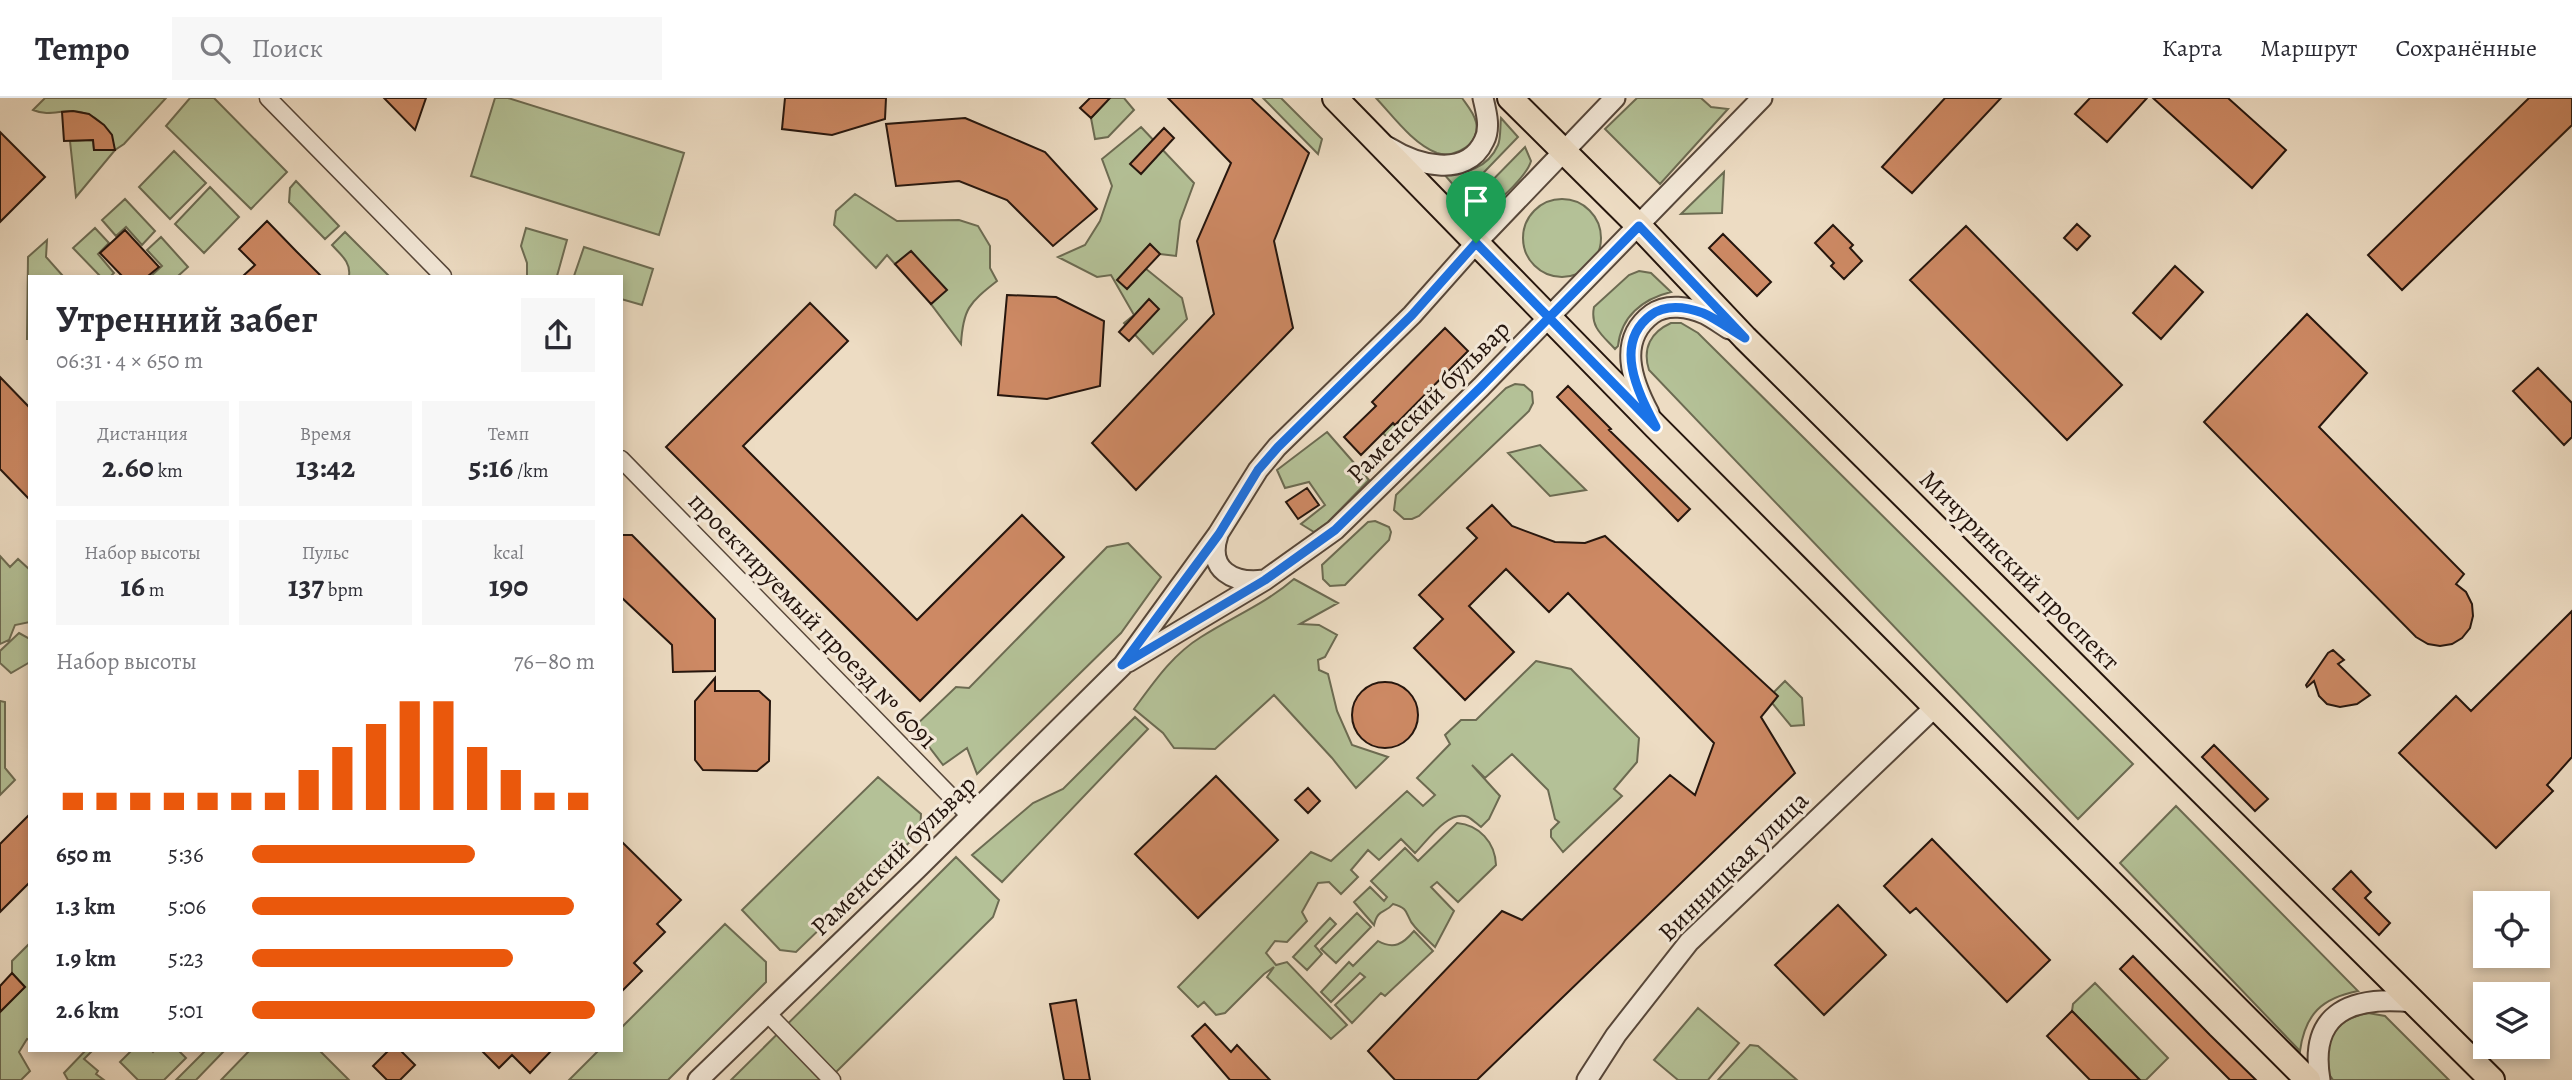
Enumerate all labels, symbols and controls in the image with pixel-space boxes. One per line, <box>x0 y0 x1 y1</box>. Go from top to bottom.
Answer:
search box <box>172 17 662 80</box>
text: Tempo <box>35 26 130 71</box>
icon: search <box>196 29 234 67</box>
text: Поиск <box>252 31 323 66</box>
text: Карта <box>2162 32 2222 64</box>
text: Маршрут <box>2260 32 2358 64</box>
text: Сохранённые <box>2396 32 2537 64</box>
pin <box>1446 171 1506 243</box>
icon: arrive <box>1457 182 1495 220</box>
text: Утренний забег <box>56 293 317 345</box>
button: share <box>521 298 595 372</box>
street label: Раменский бульвар <box>1339 312 1518 491</box>
text: 06:31 · 4 × 650 m <box>56 345 203 376</box>
text: Дистанция <box>97 421 188 447</box>
text: Время <box>300 421 351 447</box>
text: Темп <box>488 421 529 447</box>
text: 2.60 <box>102 447 154 487</box>
text: 13:42 <box>296 447 355 487</box>
text: 5:16 <box>469 447 513 487</box>
text: km <box>154 458 183 484</box>
text: /km <box>513 458 548 484</box>
street label: Мичуринский проспект <box>1912 462 2128 679</box>
street label: проектируемый проезд № 6091 <box>680 484 945 756</box>
text: Набор высоты <box>84 540 201 566</box>
text: Пульс <box>302 540 349 566</box>
text: kcal <box>493 540 524 566</box>
text: 16 <box>120 566 145 606</box>
text: 137 <box>288 566 324 606</box>
text: 190 <box>489 566 528 606</box>
text: m <box>145 577 165 603</box>
text: bpm <box>324 577 363 603</box>
text: Набор высоты <box>56 646 197 677</box>
text: 76–80 m <box>514 646 595 677</box>
street label: Раменский бульвар <box>803 767 984 944</box>
street label: Винницкая улица <box>1650 783 1816 949</box>
text: 650 m <box>56 839 111 870</box>
text: 5:36 <box>168 839 204 870</box>
text: 1.3 km <box>56 891 116 922</box>
text: 5:06 <box>168 891 206 922</box>
map controls <box>2473 891 2550 1059</box>
button: locate <box>2473 891 2550 968</box>
text: 1.9 km <box>56 943 116 974</box>
text: 5:23 <box>168 943 204 974</box>
button: layers <box>2473 982 2550 1059</box>
text: 2.6 km <box>56 995 119 1026</box>
text: 5:01 <box>168 995 204 1026</box>

